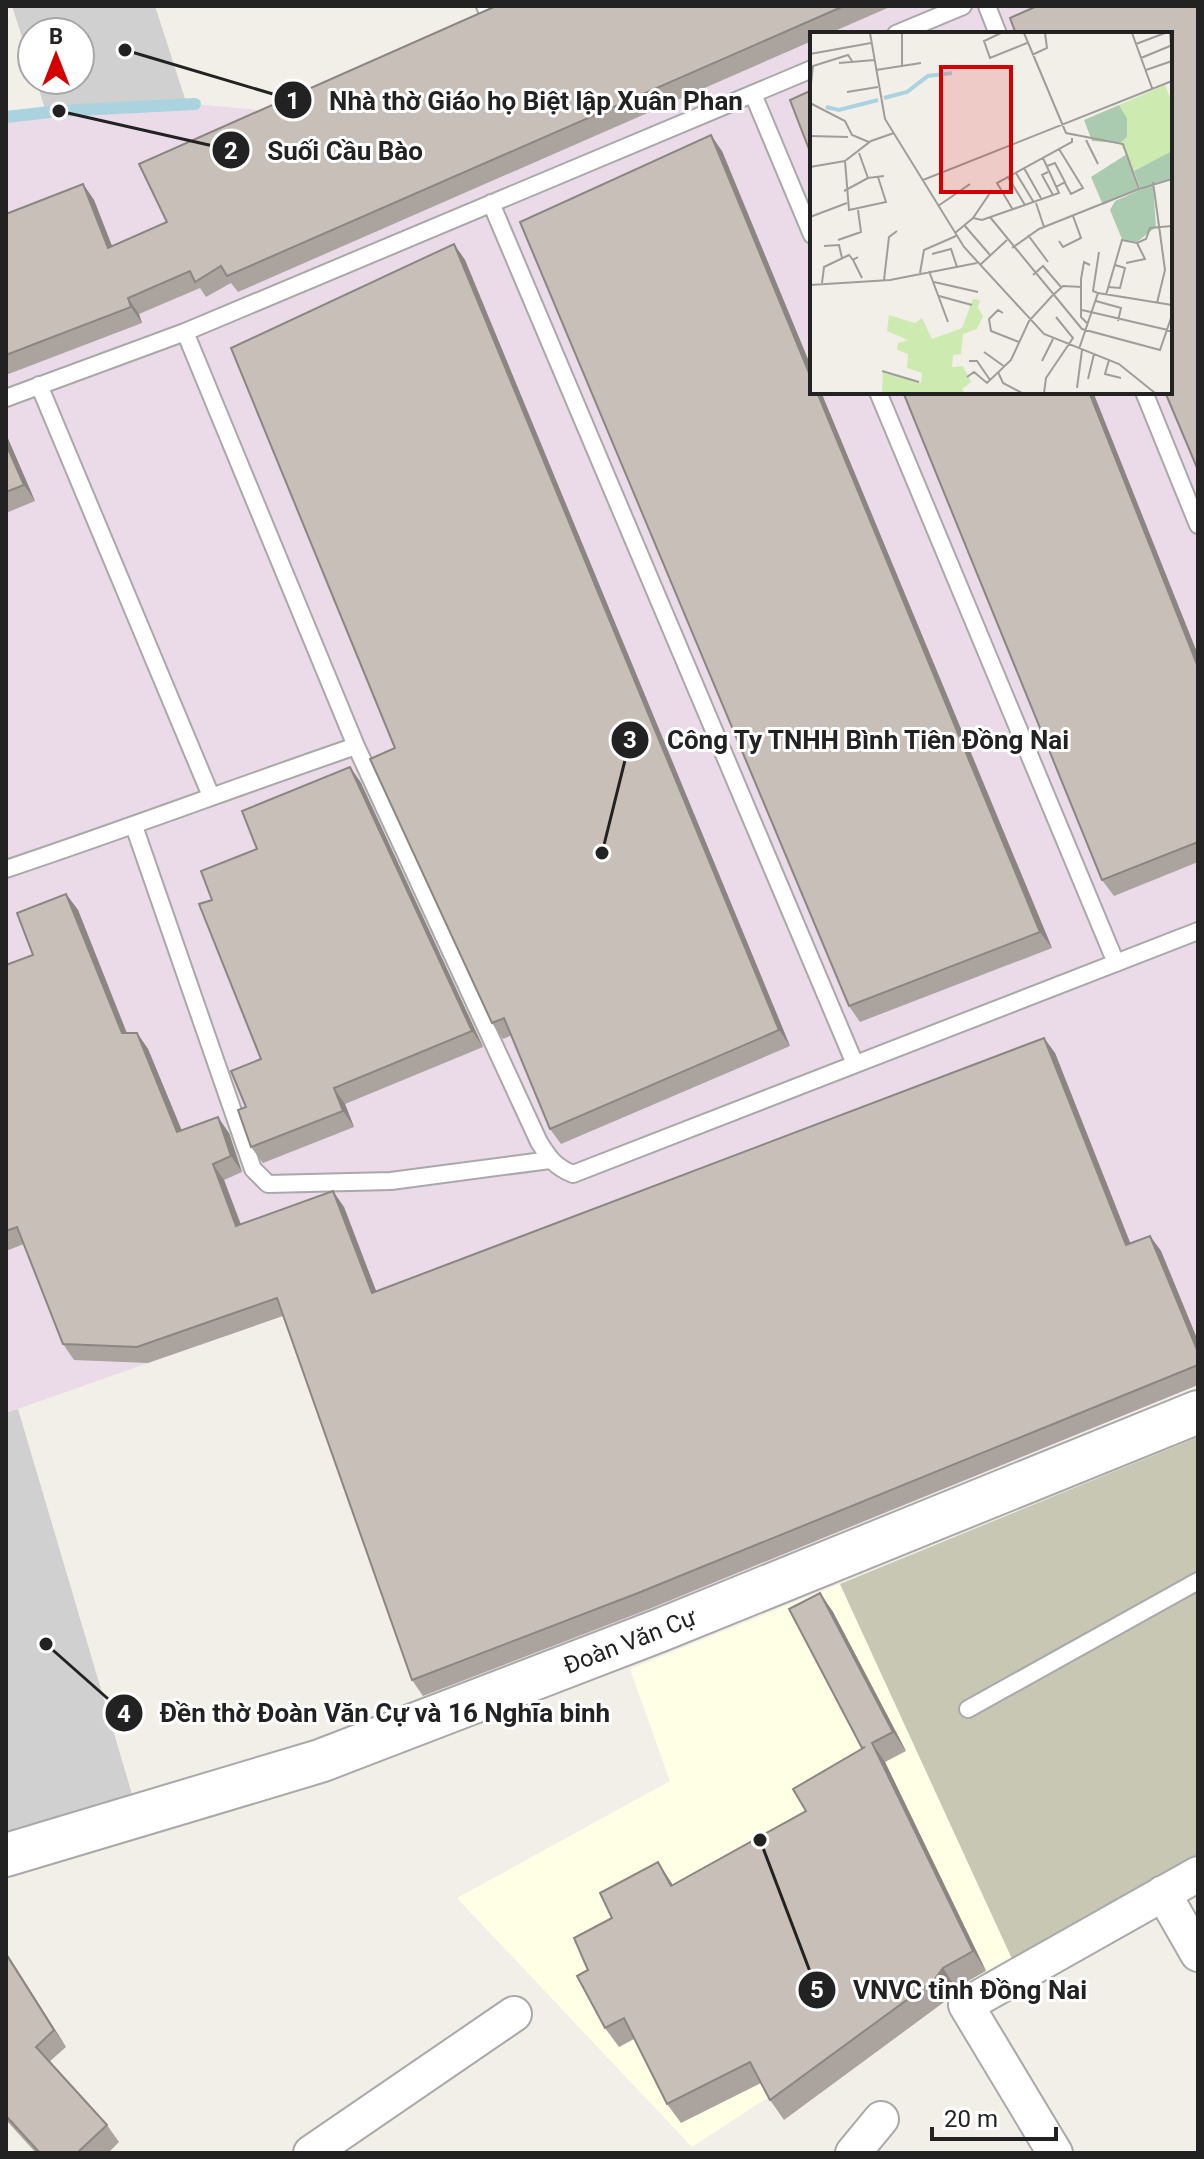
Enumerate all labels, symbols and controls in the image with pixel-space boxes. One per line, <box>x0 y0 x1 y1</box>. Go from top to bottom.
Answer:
north arrow <box>16 16 96 96</box>
text: B <box>49 24 63 49</box>
inset map <box>810 32 1172 394</box>
callout: Nhà thờ Giáo họ Biệt lập Xuân Phan <box>273 75 759 125</box>
text: Nhà thờ Giáo họ Biệt lập Xuân Phan <box>329 86 743 116</box>
text: 1 <box>286 87 300 115</box>
callout: Suối Cầu Bào <box>211 125 439 175</box>
text: Suối Cầu Bào <box>267 136 423 166</box>
text: 2 <box>224 137 238 165</box>
callout: Công Ty TNHH Bình Tiên Đồng Nai <box>610 715 1087 765</box>
text: Công Ty TNHH Bình Tiên Đồng Nai <box>667 725 1069 755</box>
text: 3 <box>623 726 637 754</box>
street label: Đoàn Văn Cự <box>560 1603 701 1680</box>
callout: Đền thờ Đoàn Văn Cự và 16 Nghĩa binh <box>104 1688 626 1738</box>
text: Đền thờ Đoàn Văn Cự và 16 Nghĩa binh <box>160 1698 610 1728</box>
text: 4 <box>117 1700 131 1728</box>
callout: VNVC tỉnh Đồng Nai <box>797 1965 1104 2015</box>
text: VNVC tỉnh Đồng Nai <box>853 1975 1087 2005</box>
text: 5 <box>810 1976 824 2004</box>
scale bar <box>932 2091 1056 2141</box>
text: 20 m <box>944 2105 998 2133</box>

